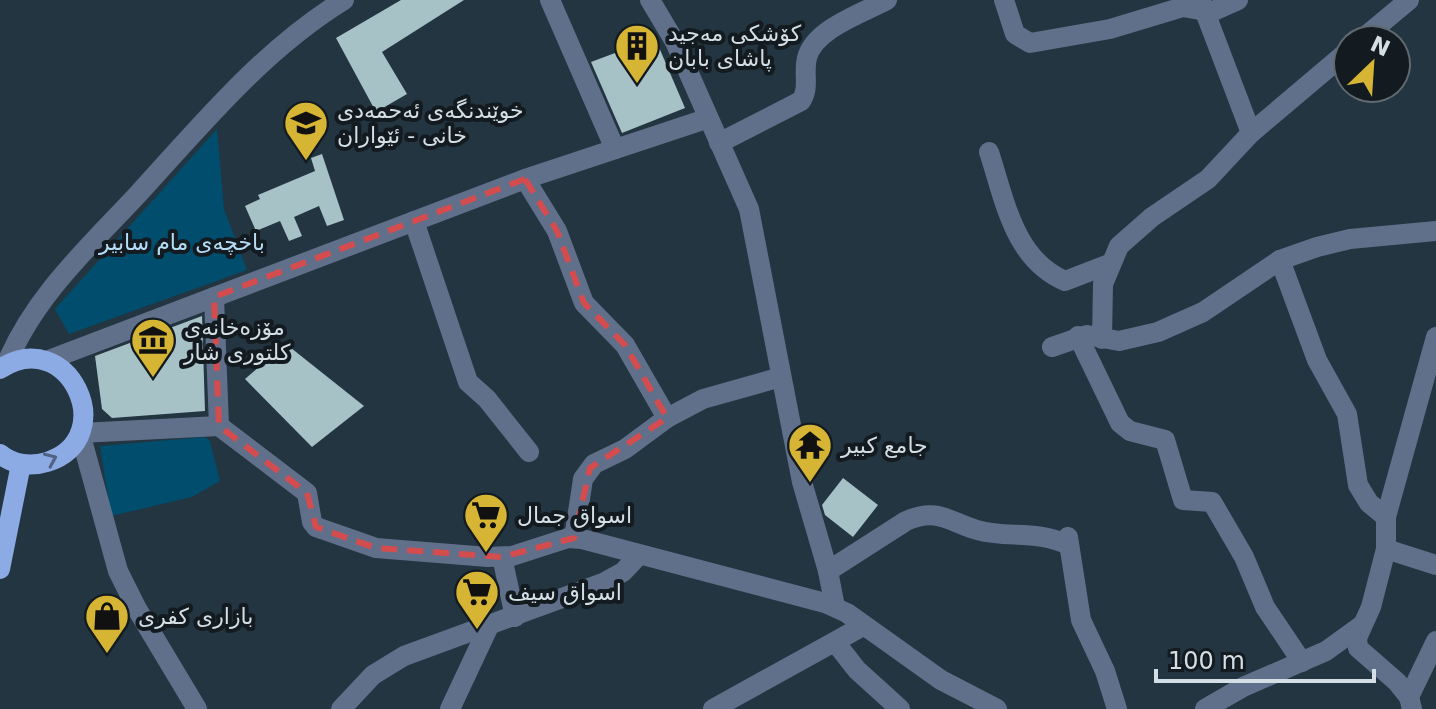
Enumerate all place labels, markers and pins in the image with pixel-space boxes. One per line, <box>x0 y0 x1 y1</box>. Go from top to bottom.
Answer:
place label: کۆشکی مەجید پاشای بابان <box>668 21 802 72</box>
building icon: کۆشکی مەجید پاشای بابان <box>613 22 661 85</box>
place label: خوێندنگەی ئەحمەدی خانی - ئێواران <box>337 98 524 148</box>
school or university icon: خوێندنگەی ئەحمەدی خانی - ئێواران <box>282 99 330 162</box>
place label: مۆزەخانەی کلتوری شار <box>183 315 291 365</box>
museum icon: مۆزەخانەی کلتوری شار <box>129 316 177 379</box>
temple icon: جامع كبير <box>786 421 834 484</box>
place label: جامع كبير <box>840 433 928 458</box>
supermarket icon: اسواق جمال <box>462 491 510 554</box>
place label: اسواق جمال <box>517 503 632 528</box>
supermarket icon: اسواق سيف <box>453 568 501 631</box>
place label: اسواق سيف <box>508 580 622 605</box>
shop icon: بازاری کفری <box>83 592 131 655</box>
place label: بازاری کفری <box>138 604 253 629</box>

